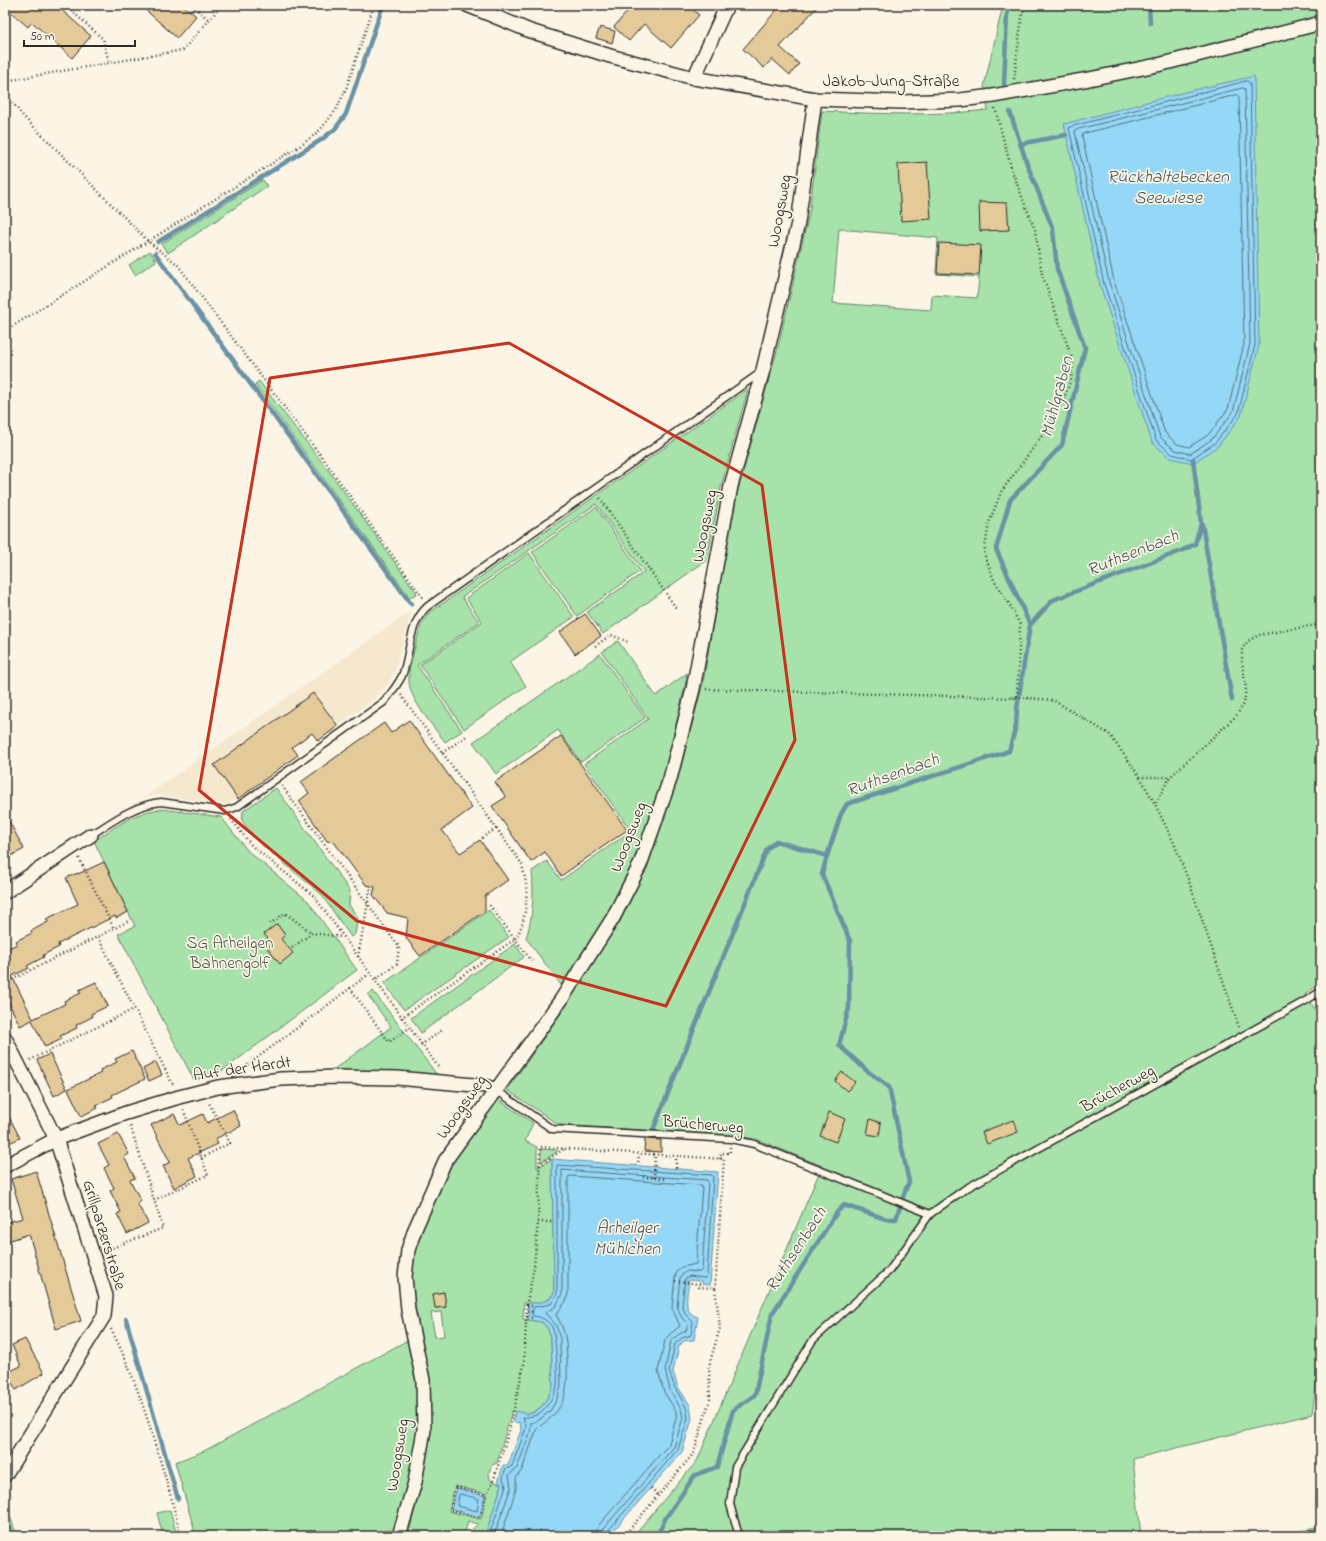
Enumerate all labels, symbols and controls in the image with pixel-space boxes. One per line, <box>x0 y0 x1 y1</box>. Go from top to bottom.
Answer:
scale bar <box>24 22 135 48</box>
text: 50 m <box>30 28 54 46</box>
street label: Jakob-Jung-Straße <box>823 69 960 96</box>
water label: Rückhaltebecken Seewiese <box>1107 165 1230 212</box>
street label: Woogsweg <box>761 173 801 250</box>
water label: Mühlgraben <box>1035 353 1082 440</box>
street label: Woogsweg <box>686 488 726 565</box>
water label: Ruthsenbach <box>1083 524 1183 584</box>
water label: Ruthsenbach <box>843 747 943 805</box>
street label: Woogsweg <box>604 798 656 877</box>
park label: SG Arheilgen Bahnengolf <box>187 931 273 978</box>
street label: Auf der Hardt <box>191 1050 293 1088</box>
street label: Brücherweg <box>1076 1058 1161 1122</box>
street label: Woogsweg <box>431 1070 495 1145</box>
street label: Brücherweg <box>660 1109 745 1143</box>
street label: Grillparzerstraße <box>75 1177 133 1293</box>
water label: Ruthsenbach <box>760 1202 834 1298</box>
water label: Arheilger Mühlchen <box>594 1216 661 1263</box>
street label: Woogsweg <box>380 1417 418 1494</box>

